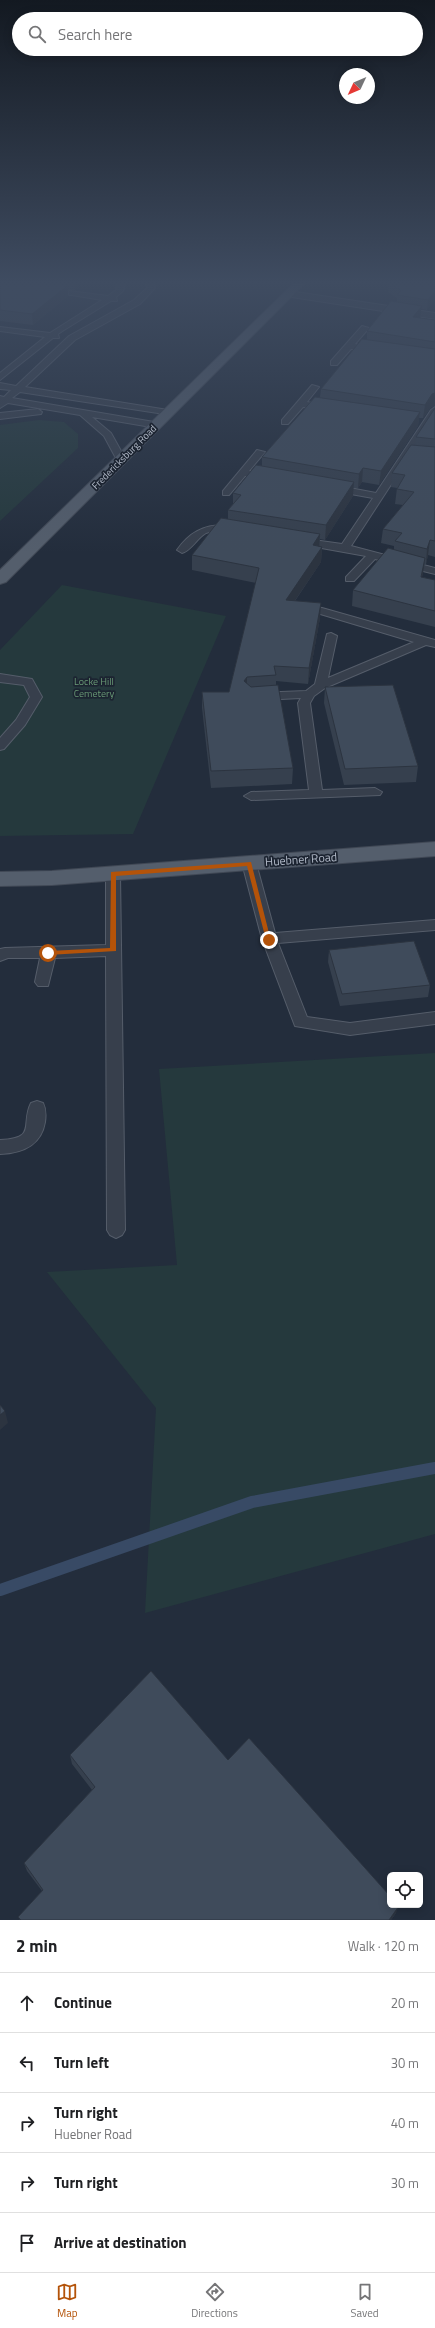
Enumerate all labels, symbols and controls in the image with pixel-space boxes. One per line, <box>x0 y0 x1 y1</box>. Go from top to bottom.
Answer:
search box <box>12 12 423 56</box>
icon: search <box>26 23 48 45</box>
text: Search here <box>58 23 132 46</box>
north arrow <box>339 68 375 104</box>
street label: Fredericksburg Road <box>88 421 160 493</box>
park label: Locke Hill Cemetery <box>74 674 114 701</box>
street label: Huebner Road <box>264 847 338 871</box>
route end <box>260 931 278 949</box>
route start <box>39 944 57 962</box>
map controls <box>387 1872 423 1908</box>
button: locate <box>387 1872 423 1908</box>
text: 2 min <box>16 1933 57 1959</box>
text: Walk · 120 m <box>348 1936 419 1956</box>
text: Continue <box>54 1991 112 2014</box>
icon: ahead <box>16 1992 38 2014</box>
text: 20 m <box>391 1993 419 2013</box>
text: Turn left <box>54 2051 109 2074</box>
icon: left <box>16 2052 38 2074</box>
text: 30 m <box>391 2053 419 2073</box>
text: Turn right <box>54 2101 118 2124</box>
icon: right <box>16 2112 38 2134</box>
text: 40 m <box>391 2113 419 2133</box>
text: Huebner Road <box>54 2124 132 2144</box>
text: Turn right <box>54 2171 118 2194</box>
icon: right <box>16 2172 38 2194</box>
text: 30 m <box>391 2173 419 2193</box>
text: Arrive at destination <box>54 2231 187 2254</box>
icon: arrive <box>16 2232 38 2254</box>
tab: Map <box>56 2281 78 2321</box>
tab: Directions <box>191 2281 238 2321</box>
tab: Saved <box>351 2281 379 2321</box>

